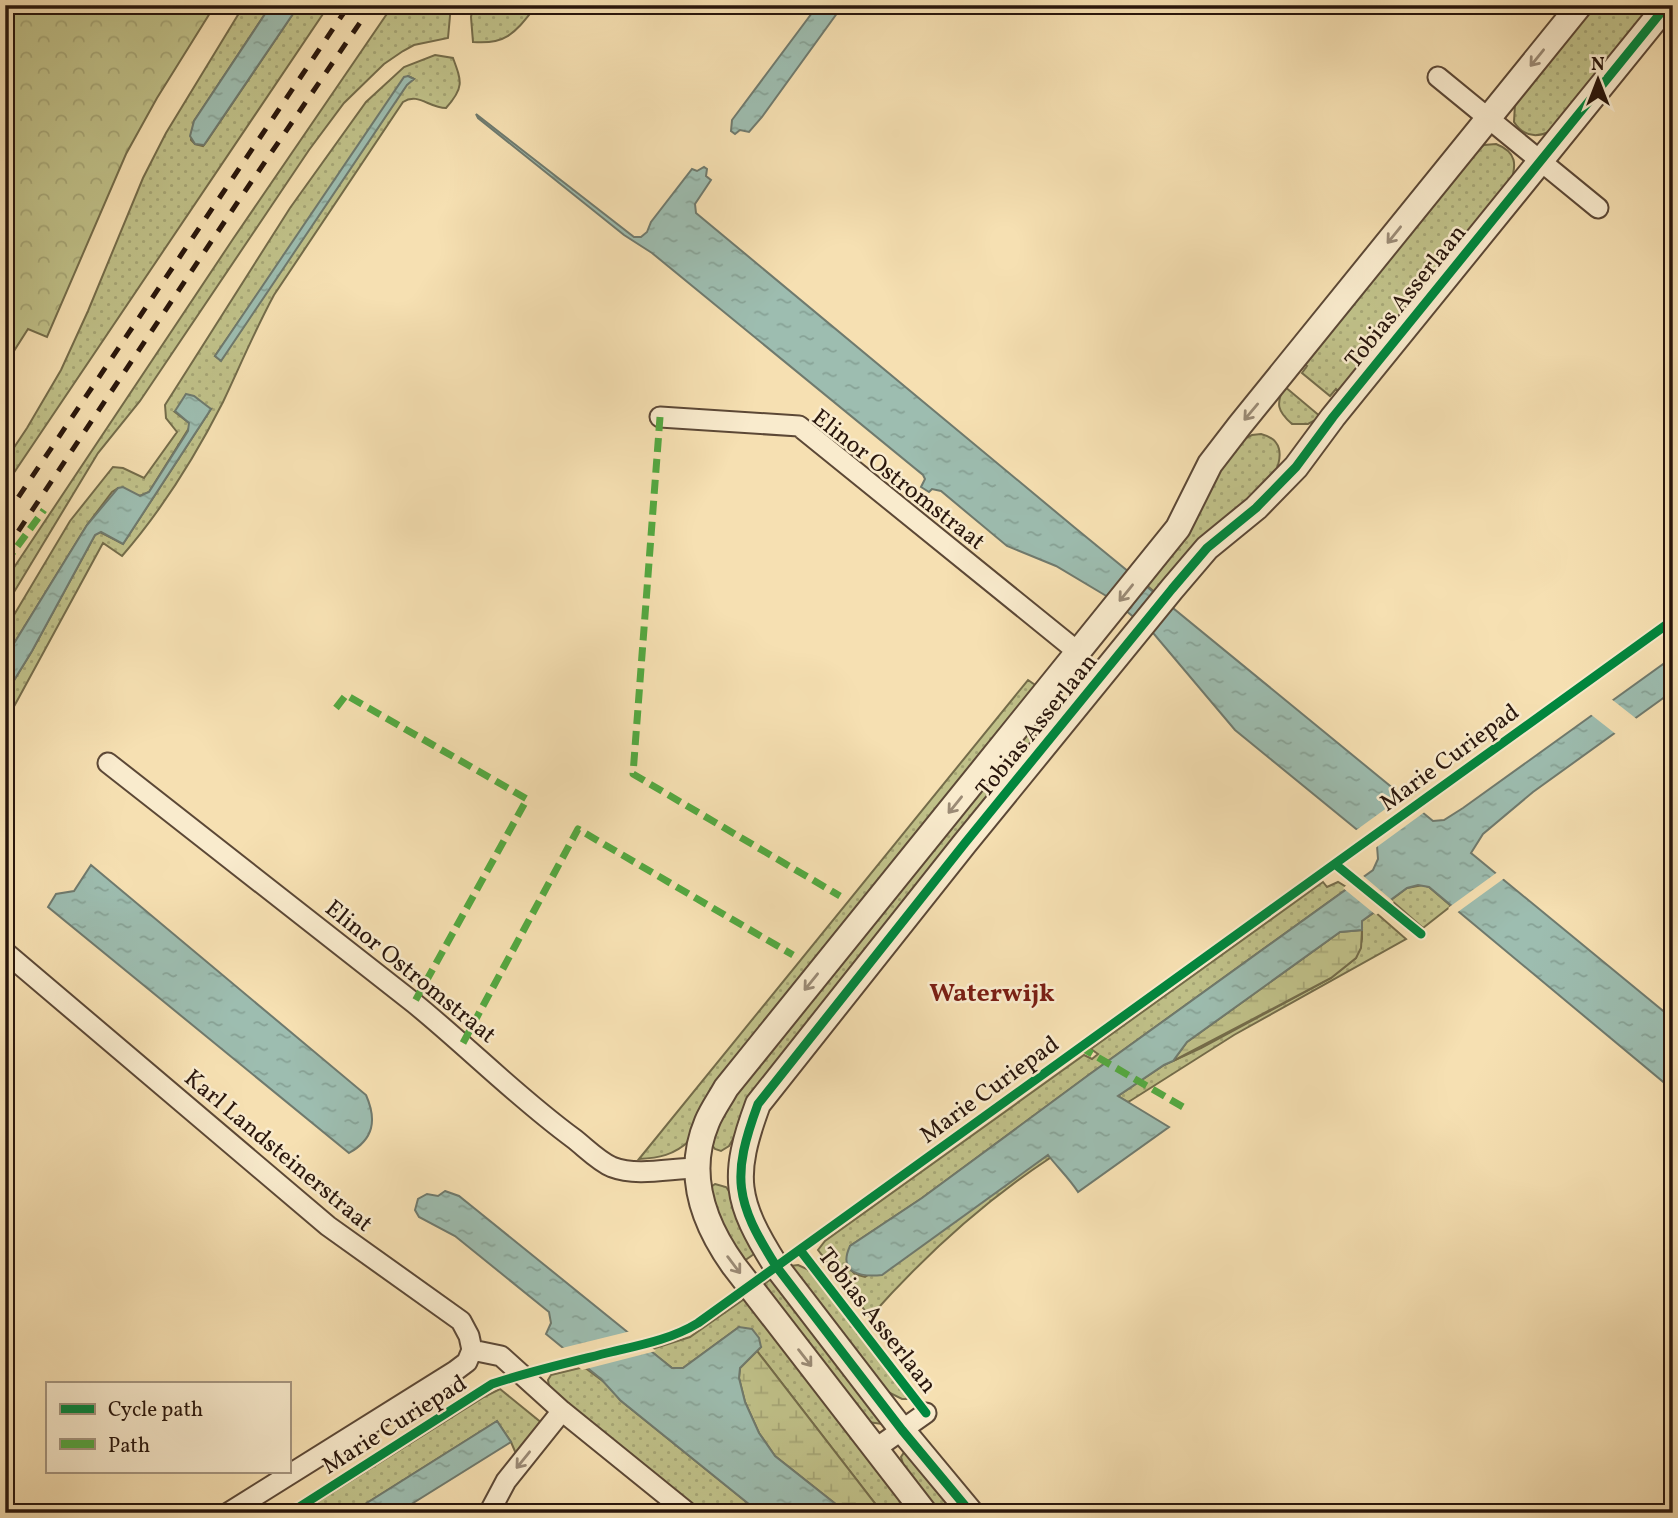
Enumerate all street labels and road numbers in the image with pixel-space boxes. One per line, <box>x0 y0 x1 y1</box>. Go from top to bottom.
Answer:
street label: Tobias Asserlaan <box>1338 218 1475 377</box>
street label: Elinor Ostromstraat <box>804 402 992 559</box>
street label: Tobias Asserlaan <box>969 647 1106 806</box>
street label: Marie Curiepad <box>1373 696 1527 821</box>
street label: Elinor Ostromstraat <box>317 893 503 1052</box>
street label: Marie Curiepad <box>913 1028 1067 1153</box>
street label: Karl Landsteinerstraat <box>176 1062 379 1241</box>
street label: Tobias Asserlaan <box>809 1241 944 1401</box>
street label: Marie Curiepad <box>316 1368 474 1484</box>

